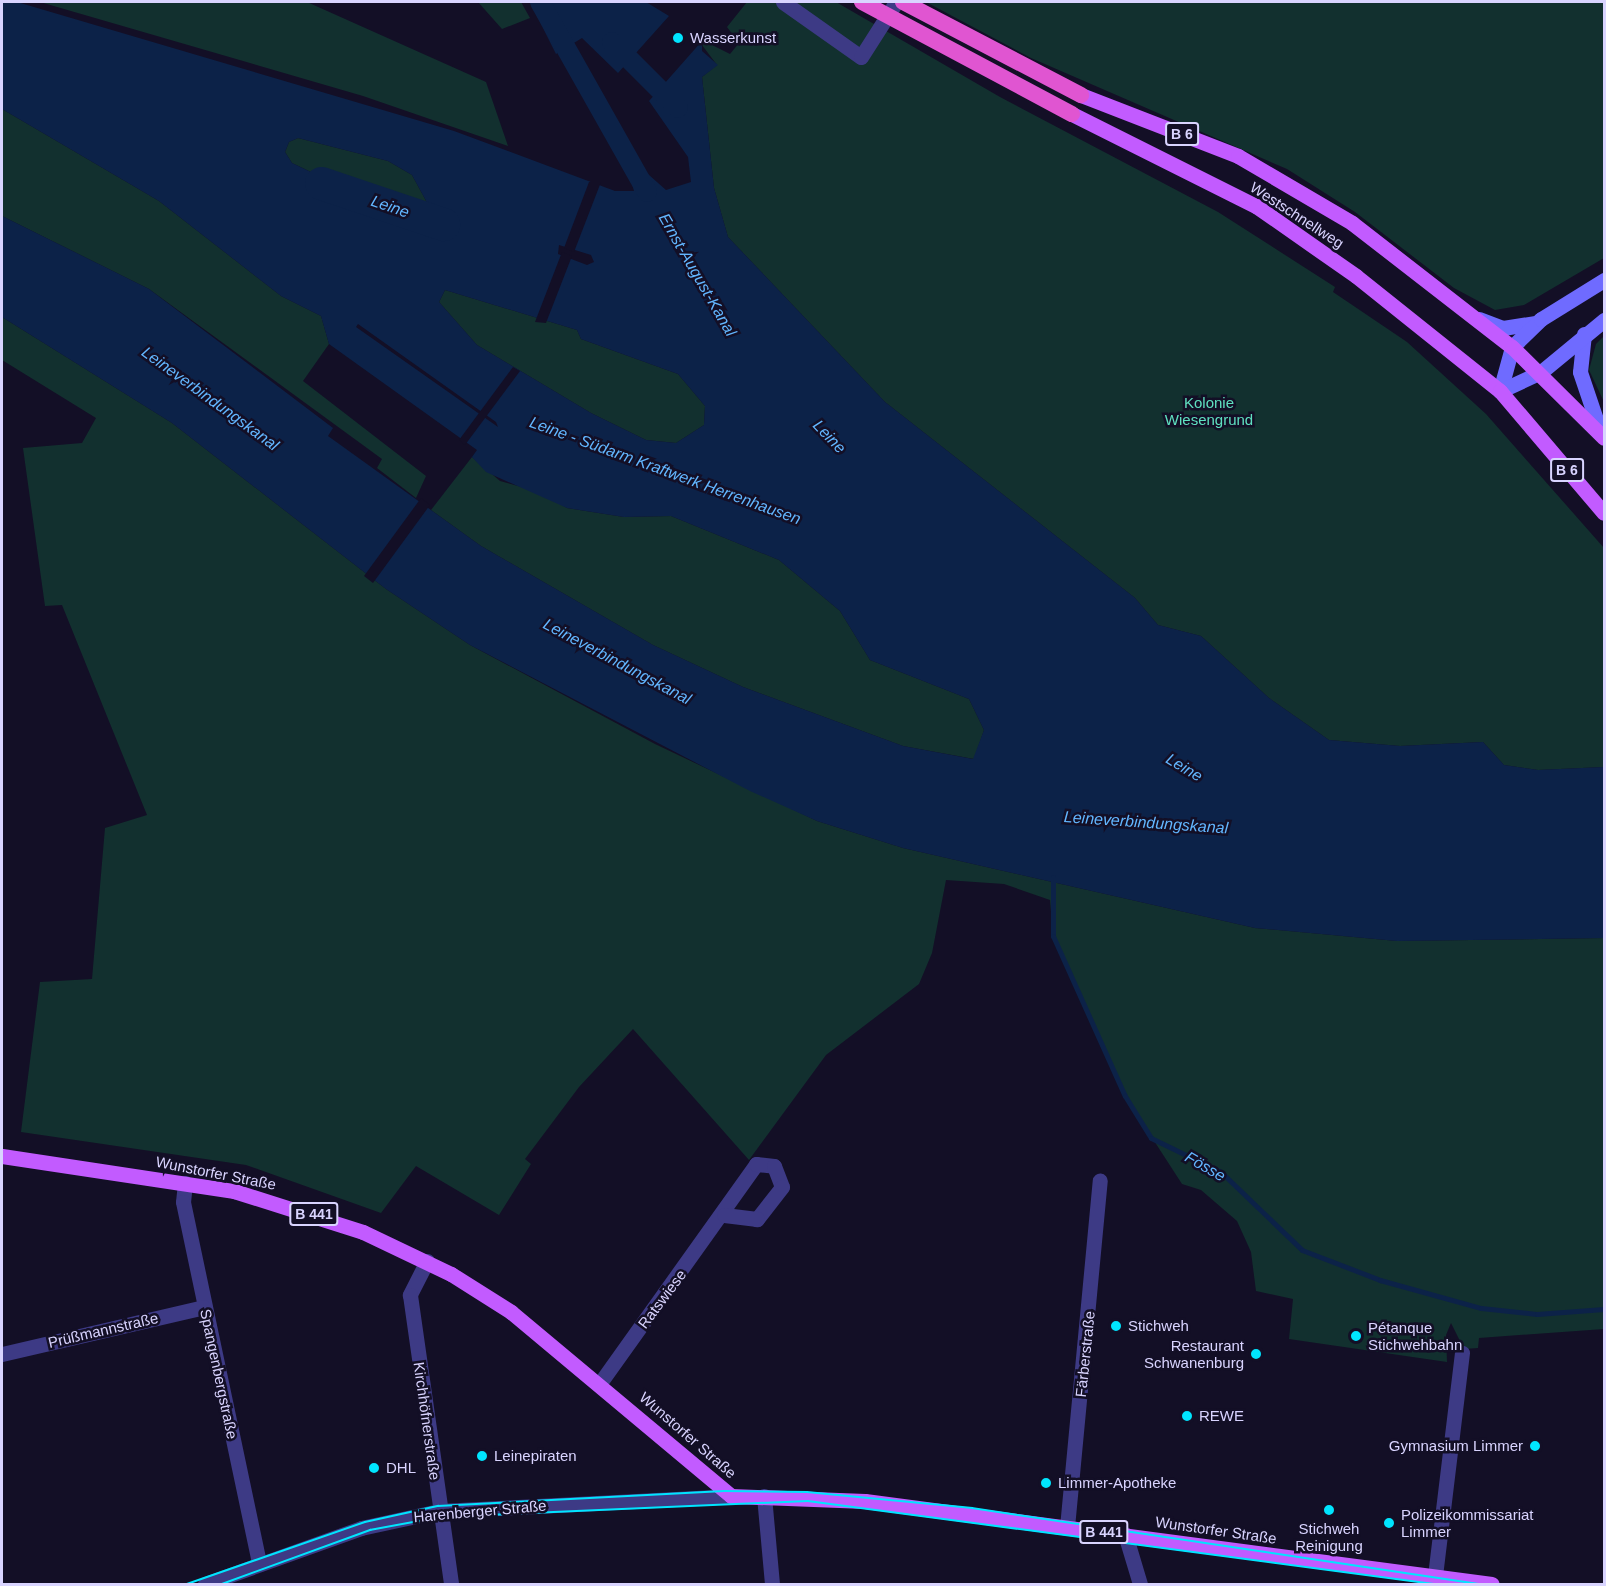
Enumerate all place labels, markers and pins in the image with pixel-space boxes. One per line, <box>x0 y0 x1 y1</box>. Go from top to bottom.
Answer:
place label: Wasserkunst <box>690 29 776 47</box>
marker: Wasserkunst <box>671 31 685 45</box>
place label: Stichweh <box>1128 1317 1189 1335</box>
place label: Pétanque Stichwehbahn <box>1368 1318 1462 1353</box>
marker: Stichweh <box>1109 1319 1123 1333</box>
marker: Pétanque Stichwehbahn <box>1349 1329 1363 1343</box>
place label: Restaurant Schwanenburg <box>1144 1336 1244 1371</box>
marker: Restaurant Schwanenburg <box>1249 1347 1263 1361</box>
place label: REWE <box>1199 1407 1244 1425</box>
marker: REWE <box>1180 1409 1194 1423</box>
place label: Gymnasium Limmer <box>1389 1437 1523 1455</box>
marker: Gymnasium Limmer <box>1528 1439 1542 1453</box>
place label: Leinepiraten <box>494 1447 577 1465</box>
marker: Leinepiraten <box>475 1449 489 1463</box>
place label: DHL <box>386 1459 416 1477</box>
marker: DHL <box>367 1461 381 1475</box>
place label: Limmer-Apotheke <box>1058 1474 1176 1492</box>
marker: Limmer-Apotheke <box>1039 1476 1053 1490</box>
marker: Stichweh Reinigung <box>1322 1503 1336 1517</box>
place label: Polizeikommissariat Limmer <box>1401 1505 1534 1540</box>
marker: Polizeikommissariat Limmer <box>1382 1516 1396 1530</box>
place label: Stichweh Reinigung <box>1295 1519 1363 1554</box>

